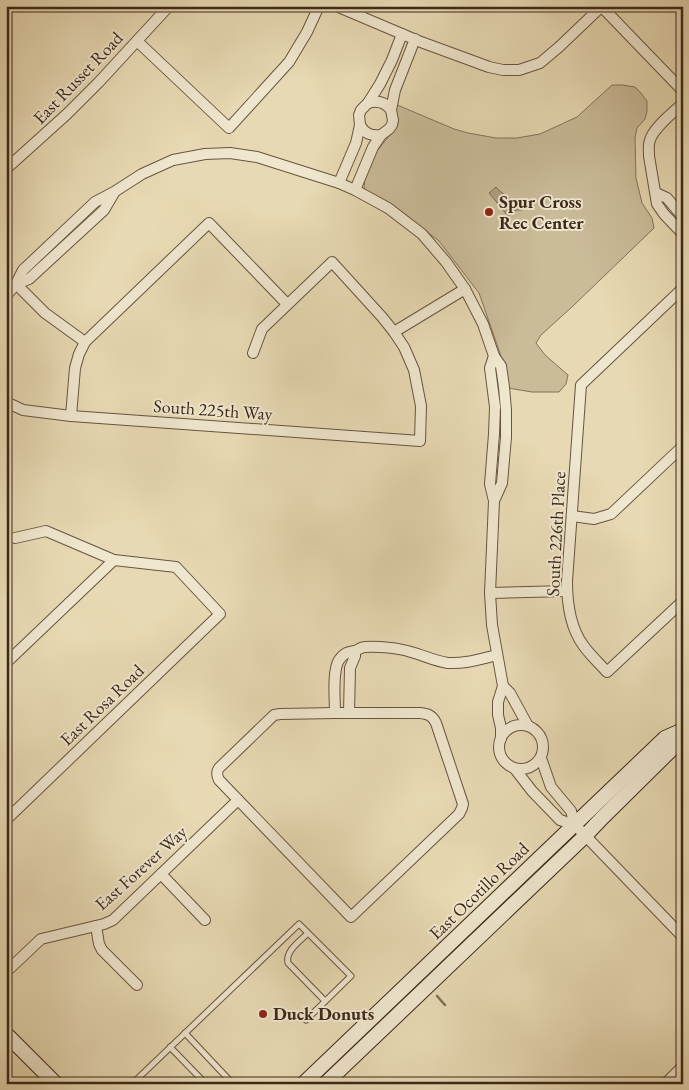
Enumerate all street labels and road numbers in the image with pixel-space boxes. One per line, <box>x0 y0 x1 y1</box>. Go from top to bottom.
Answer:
street label: East Russet Road <box>28 26 128 129</box>
street label: South 225th Way <box>153 394 273 425</box>
street label: South 226th Place <box>541 471 570 597</box>
street label: East Rosa Road <box>55 658 149 750</box>
street label: East Forever Way <box>90 820 192 915</box>
street label: East Ocotillo Road <box>424 836 534 944</box>

